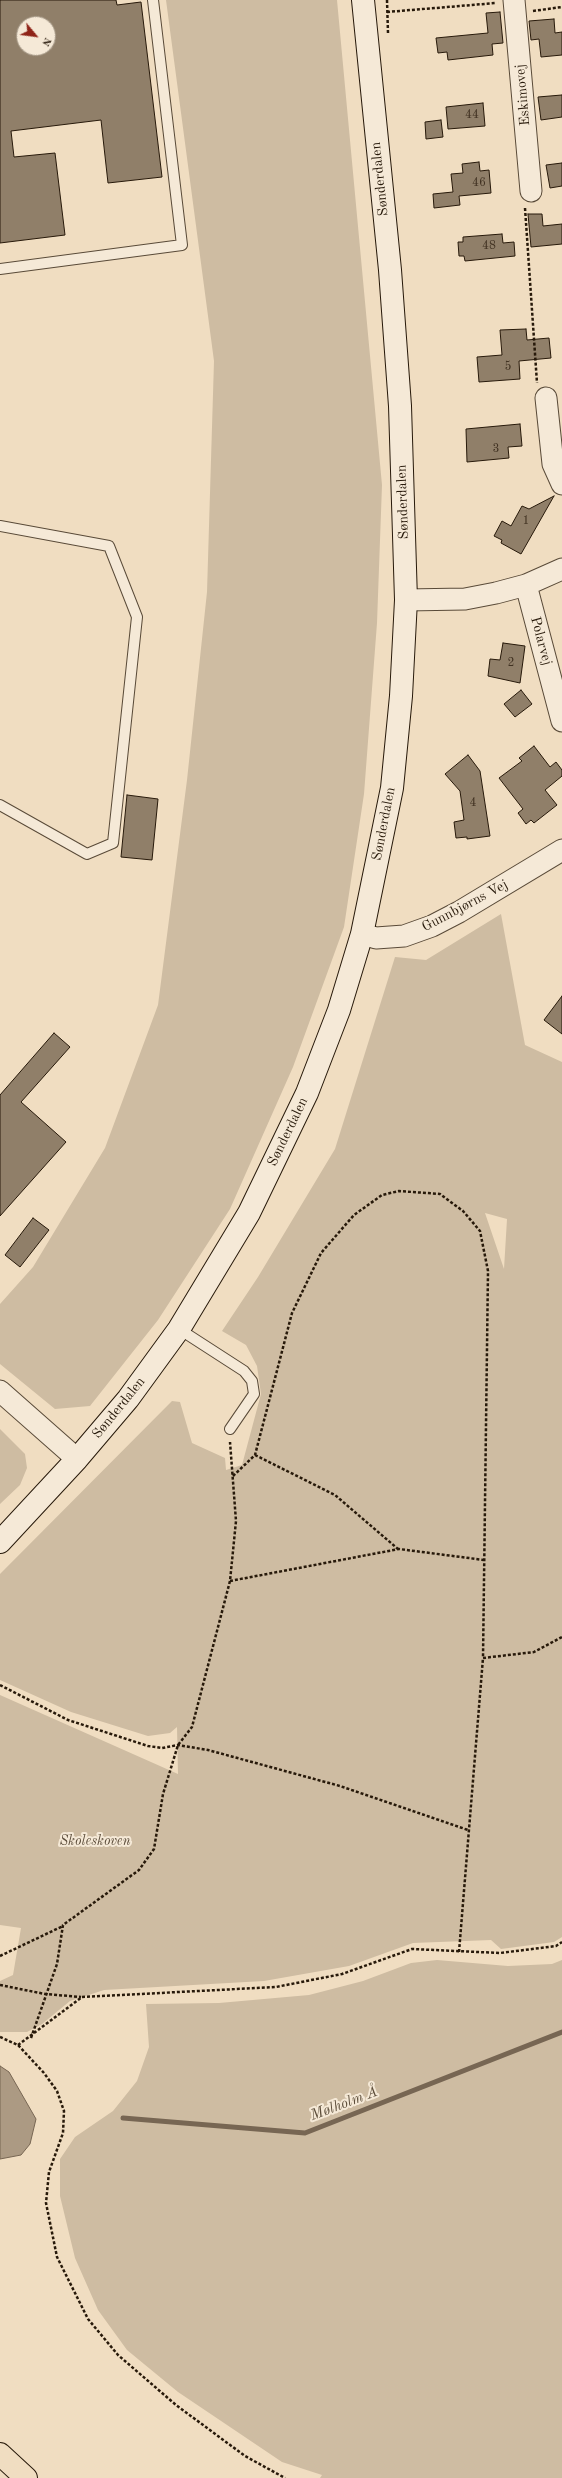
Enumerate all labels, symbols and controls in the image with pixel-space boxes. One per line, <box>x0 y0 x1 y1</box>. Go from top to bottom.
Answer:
north arrow <box>16 16 56 56</box>
text: N <box>39 35 53 48</box>
street label: Eskimovej <box>512 63 534 127</box>
house number: 44 <box>465 108 479 122</box>
street label: Sønderdalen <box>368 141 392 217</box>
house number: 46 <box>472 176 486 190</box>
house number: 48 <box>482 239 496 253</box>
house number: 5 <box>505 360 511 374</box>
house number: 3 <box>493 442 499 456</box>
street label: Sønderdalen <box>393 464 413 540</box>
house number: 1 <box>523 514 529 528</box>
street label: Polarvej <box>526 615 556 667</box>
house number: 2 <box>508 656 514 670</box>
street label: Sønderdalen <box>369 786 399 862</box>
house number: 4 <box>470 796 476 810</box>
street label: Gunnbjørns Vej <box>419 876 511 936</box>
street label: Sønderdalen <box>264 1095 312 1169</box>
street label: Sønderdalen <box>89 1374 149 1442</box>
park label: Skoleskoven <box>59 1833 131 1849</box>
water label: Mølholm Å <box>308 2083 380 2125</box>

